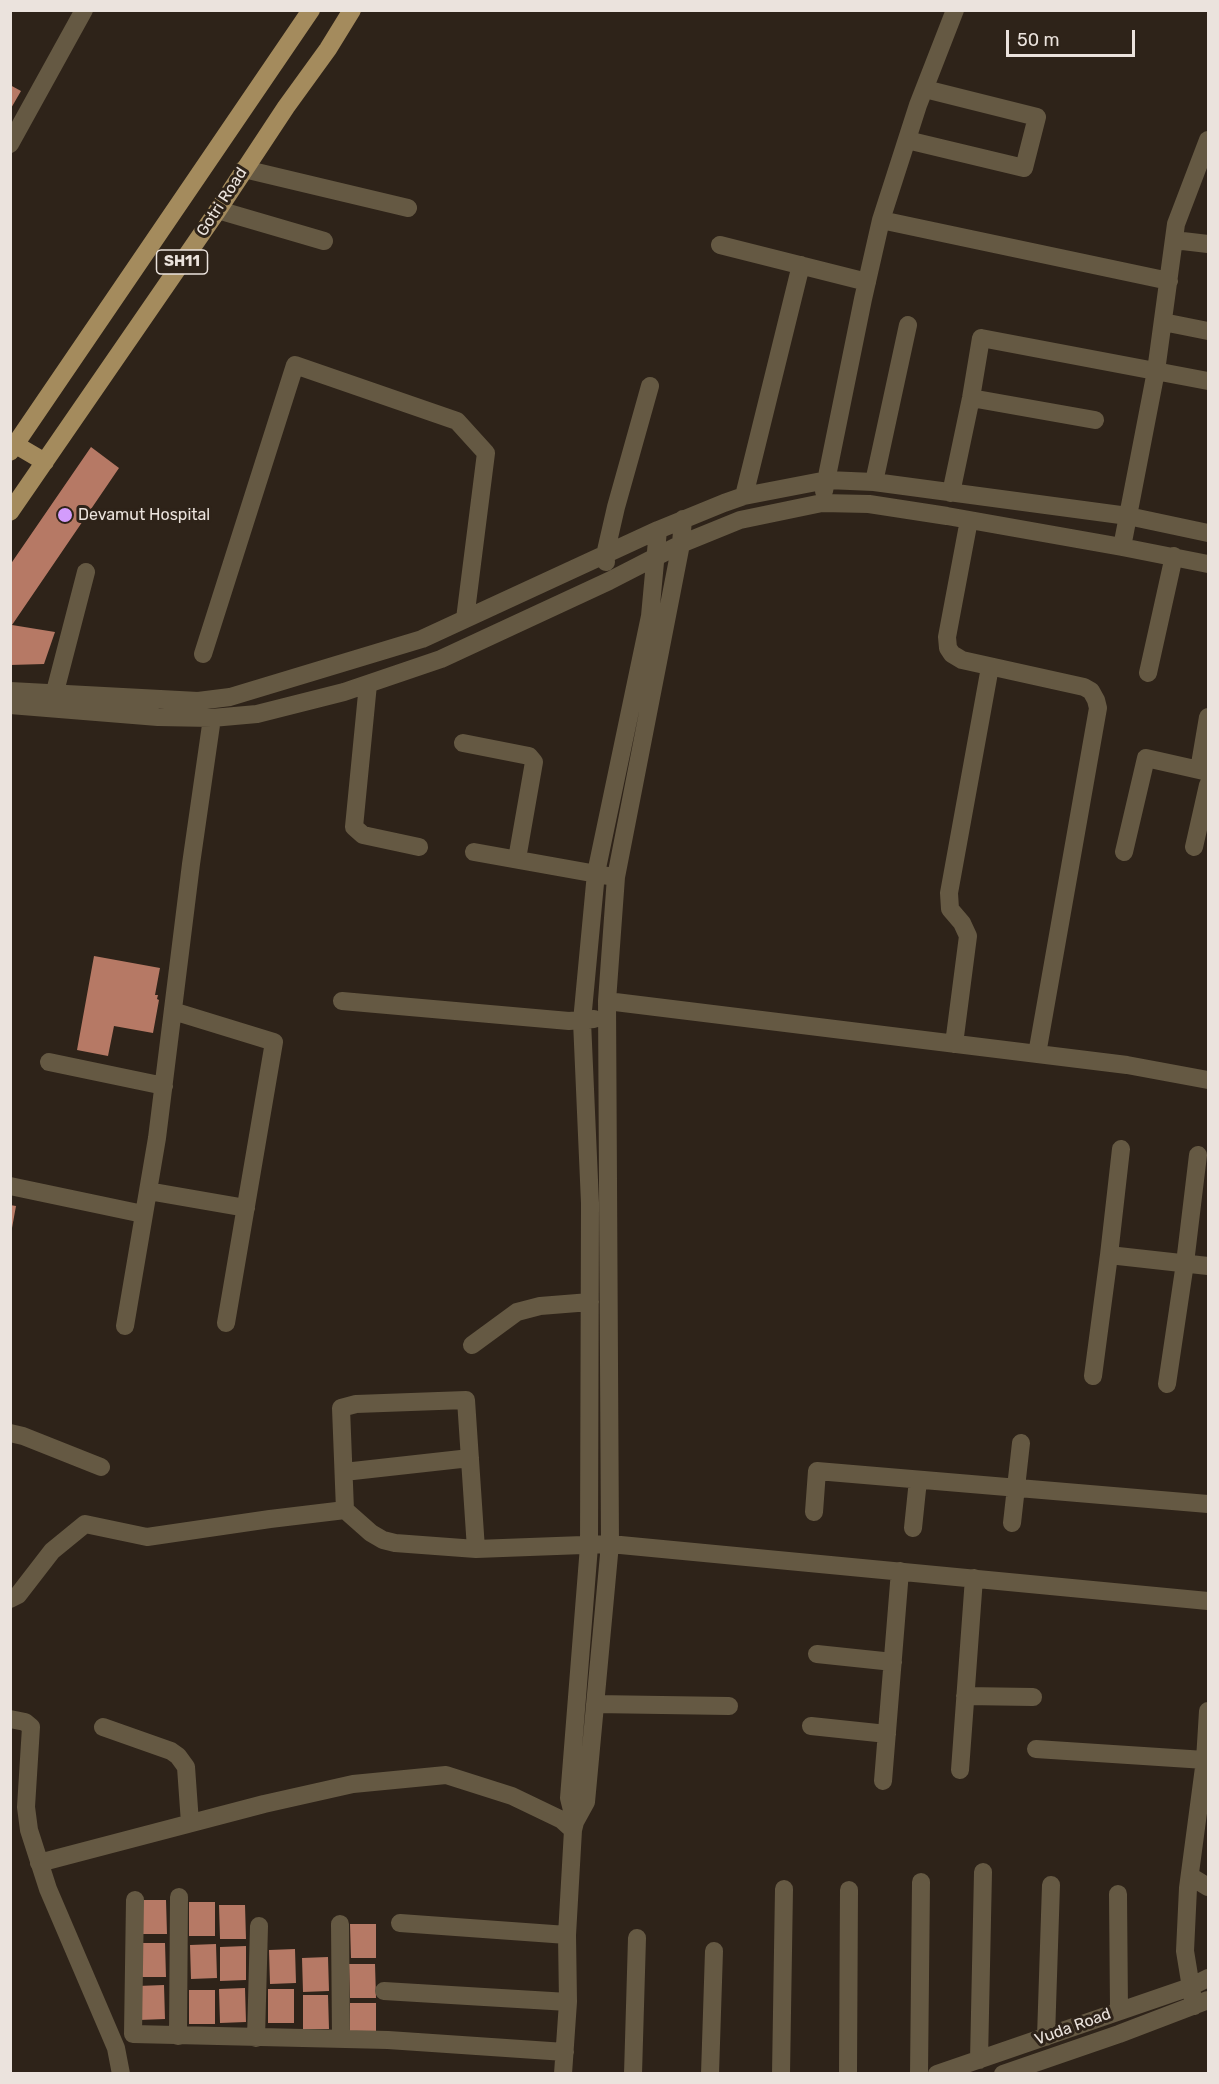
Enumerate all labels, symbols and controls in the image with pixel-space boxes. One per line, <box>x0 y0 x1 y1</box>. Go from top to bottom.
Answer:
scale bar <box>1009 18 1138 56</box>
text: 50 m <box>1017 29 1060 51</box>
street label: Gotri Road <box>193 164 251 240</box>
road number: SH11 <box>156 250 207 274</box>
place label: Devamut Hospital <box>78 505 210 525</box>
marker: Devamut Hospital <box>56 506 74 524</box>
street label: Vuda Road <box>1032 2004 1114 2050</box>

